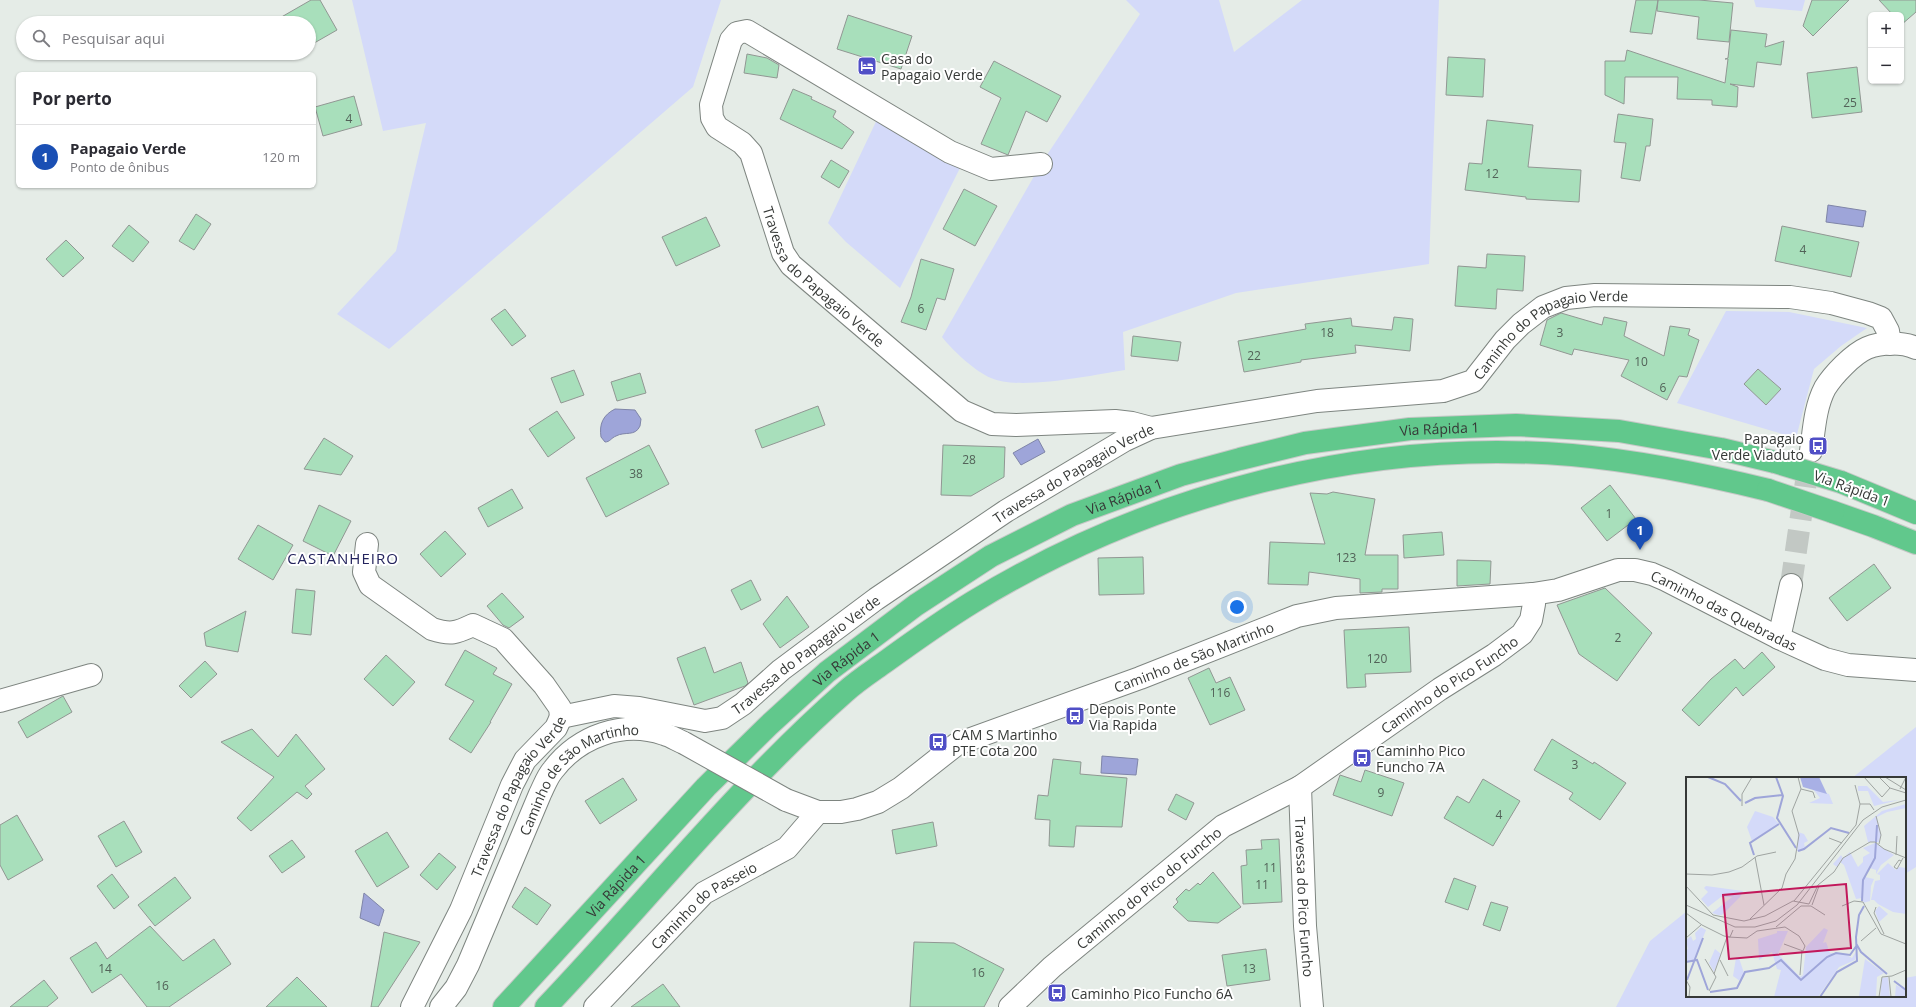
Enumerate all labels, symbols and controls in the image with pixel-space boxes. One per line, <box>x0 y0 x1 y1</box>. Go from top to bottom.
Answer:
map controls <box>1868 12 1904 84</box>
button: + <box>1868 12 1904 48</box>
search box <box>16 16 316 60</box>
icon: search <box>30 27 52 49</box>
text: Pesquisar aqui <box>62 28 165 48</box>
button: − <box>1868 48 1904 84</box>
place label: Casa do Papagaio Verde <box>881 49 983 84</box>
hotel icon: Casa do Papagaio Verde <box>856 55 878 77</box>
text: Por perto <box>32 87 112 110</box>
house number: 25 <box>1843 94 1857 111</box>
house number: 4 <box>346 110 353 127</box>
text: Papagaio Verde <box>70 138 186 158</box>
text: 1 <box>41 148 49 166</box>
text: 120 m <box>262 148 300 166</box>
text: Ponto de ônibus <box>70 158 169 176</box>
house number: 12 <box>1485 165 1499 182</box>
street label: Travessa do Papagaio Verde <box>759 204 889 351</box>
house number: 4 <box>1800 241 1807 258</box>
street label: Caminho do Papagaio Verde <box>1468 285 1628 383</box>
house number: 6 <box>918 300 925 317</box>
house number: 18 <box>1320 324 1334 341</box>
house number: 3 <box>1557 324 1564 341</box>
house number: 22 <box>1247 347 1261 364</box>
house number: 10 <box>1634 353 1648 370</box>
house number: 6 <box>1660 379 1667 396</box>
street label: Via Rápida 1 <box>1398 417 1480 440</box>
street label: Travessa do Papagaio Verde <box>989 418 1157 527</box>
place label: Papagaio Verde Viaduto <box>1712 429 1804 464</box>
bus stop icon: Papagaio Verde Viaduto <box>1807 435 1829 457</box>
house number: 28 <box>962 451 976 468</box>
house number: 38 <box>629 465 643 482</box>
street label: Via Rápida 1 <box>1811 465 1893 511</box>
street label: Via Rápida 1 <box>1083 473 1165 519</box>
house number: 1 <box>1606 505 1612 522</box>
pin: 1 <box>1627 517 1653 550</box>
district label: CASTANHEIRO <box>287 548 399 568</box>
house number: 123 <box>1336 549 1356 566</box>
street label: Caminho das Quebradas <box>1648 565 1801 655</box>
street label: Travessa do Papagaio Verde <box>728 590 884 718</box>
your location <box>1227 597 1247 617</box>
street label: Caminho de São Martinho <box>1111 617 1276 696</box>
street label: Via Rápida 1 <box>808 626 883 690</box>
house number: 2 <box>1615 629 1622 646</box>
street label: Caminho do Pico Funcho <box>1377 631 1522 737</box>
house number: 120 <box>1367 650 1387 667</box>
house number: 116 <box>1210 684 1230 701</box>
place label: Depois Ponte Via Rapida <box>1089 699 1176 734</box>
bus stop icon: Depois Ponte Via Rapida <box>1064 705 1086 727</box>
street label: Travessa do Papagaio Verde <box>466 713 570 880</box>
street label: Caminho de São Martinho <box>514 719 639 838</box>
place label: CAM S Martinho PTE Cota 200 <box>952 725 1057 760</box>
bus stop icon: CAM S Martinho PTE Cota 200 <box>927 731 949 753</box>
place label: Caminho Pico Funcho 7A <box>1376 741 1465 776</box>
bus stop icon: Caminho Pico Funcho 7A <box>1351 747 1373 769</box>
house number: 3 <box>1572 756 1579 773</box>
inset map <box>1686 777 1906 997</box>
house number: 9 <box>1378 784 1385 801</box>
house number: 4 <box>1496 806 1503 823</box>
street label: Travessa do Pico Funcho <box>1292 816 1319 978</box>
street label: Caminho do Pico do Funcho <box>1072 822 1225 953</box>
street label: Via Rápida 1 <box>582 850 650 921</box>
street label: Caminho do Passeio <box>646 857 760 953</box>
house number: 11 <box>1263 859 1277 876</box>
house number: 11 <box>1255 876 1269 893</box>
house number: 14 <box>98 960 112 977</box>
house number: 13 <box>1242 960 1256 977</box>
house number: 16 <box>971 964 985 981</box>
house number: 16 <box>155 977 169 994</box>
bus stop icon: Caminho Pico Funcho 6A <box>1046 982 1068 1004</box>
place label: Caminho Pico Funcho 6A <box>1071 984 1233 1003</box>

